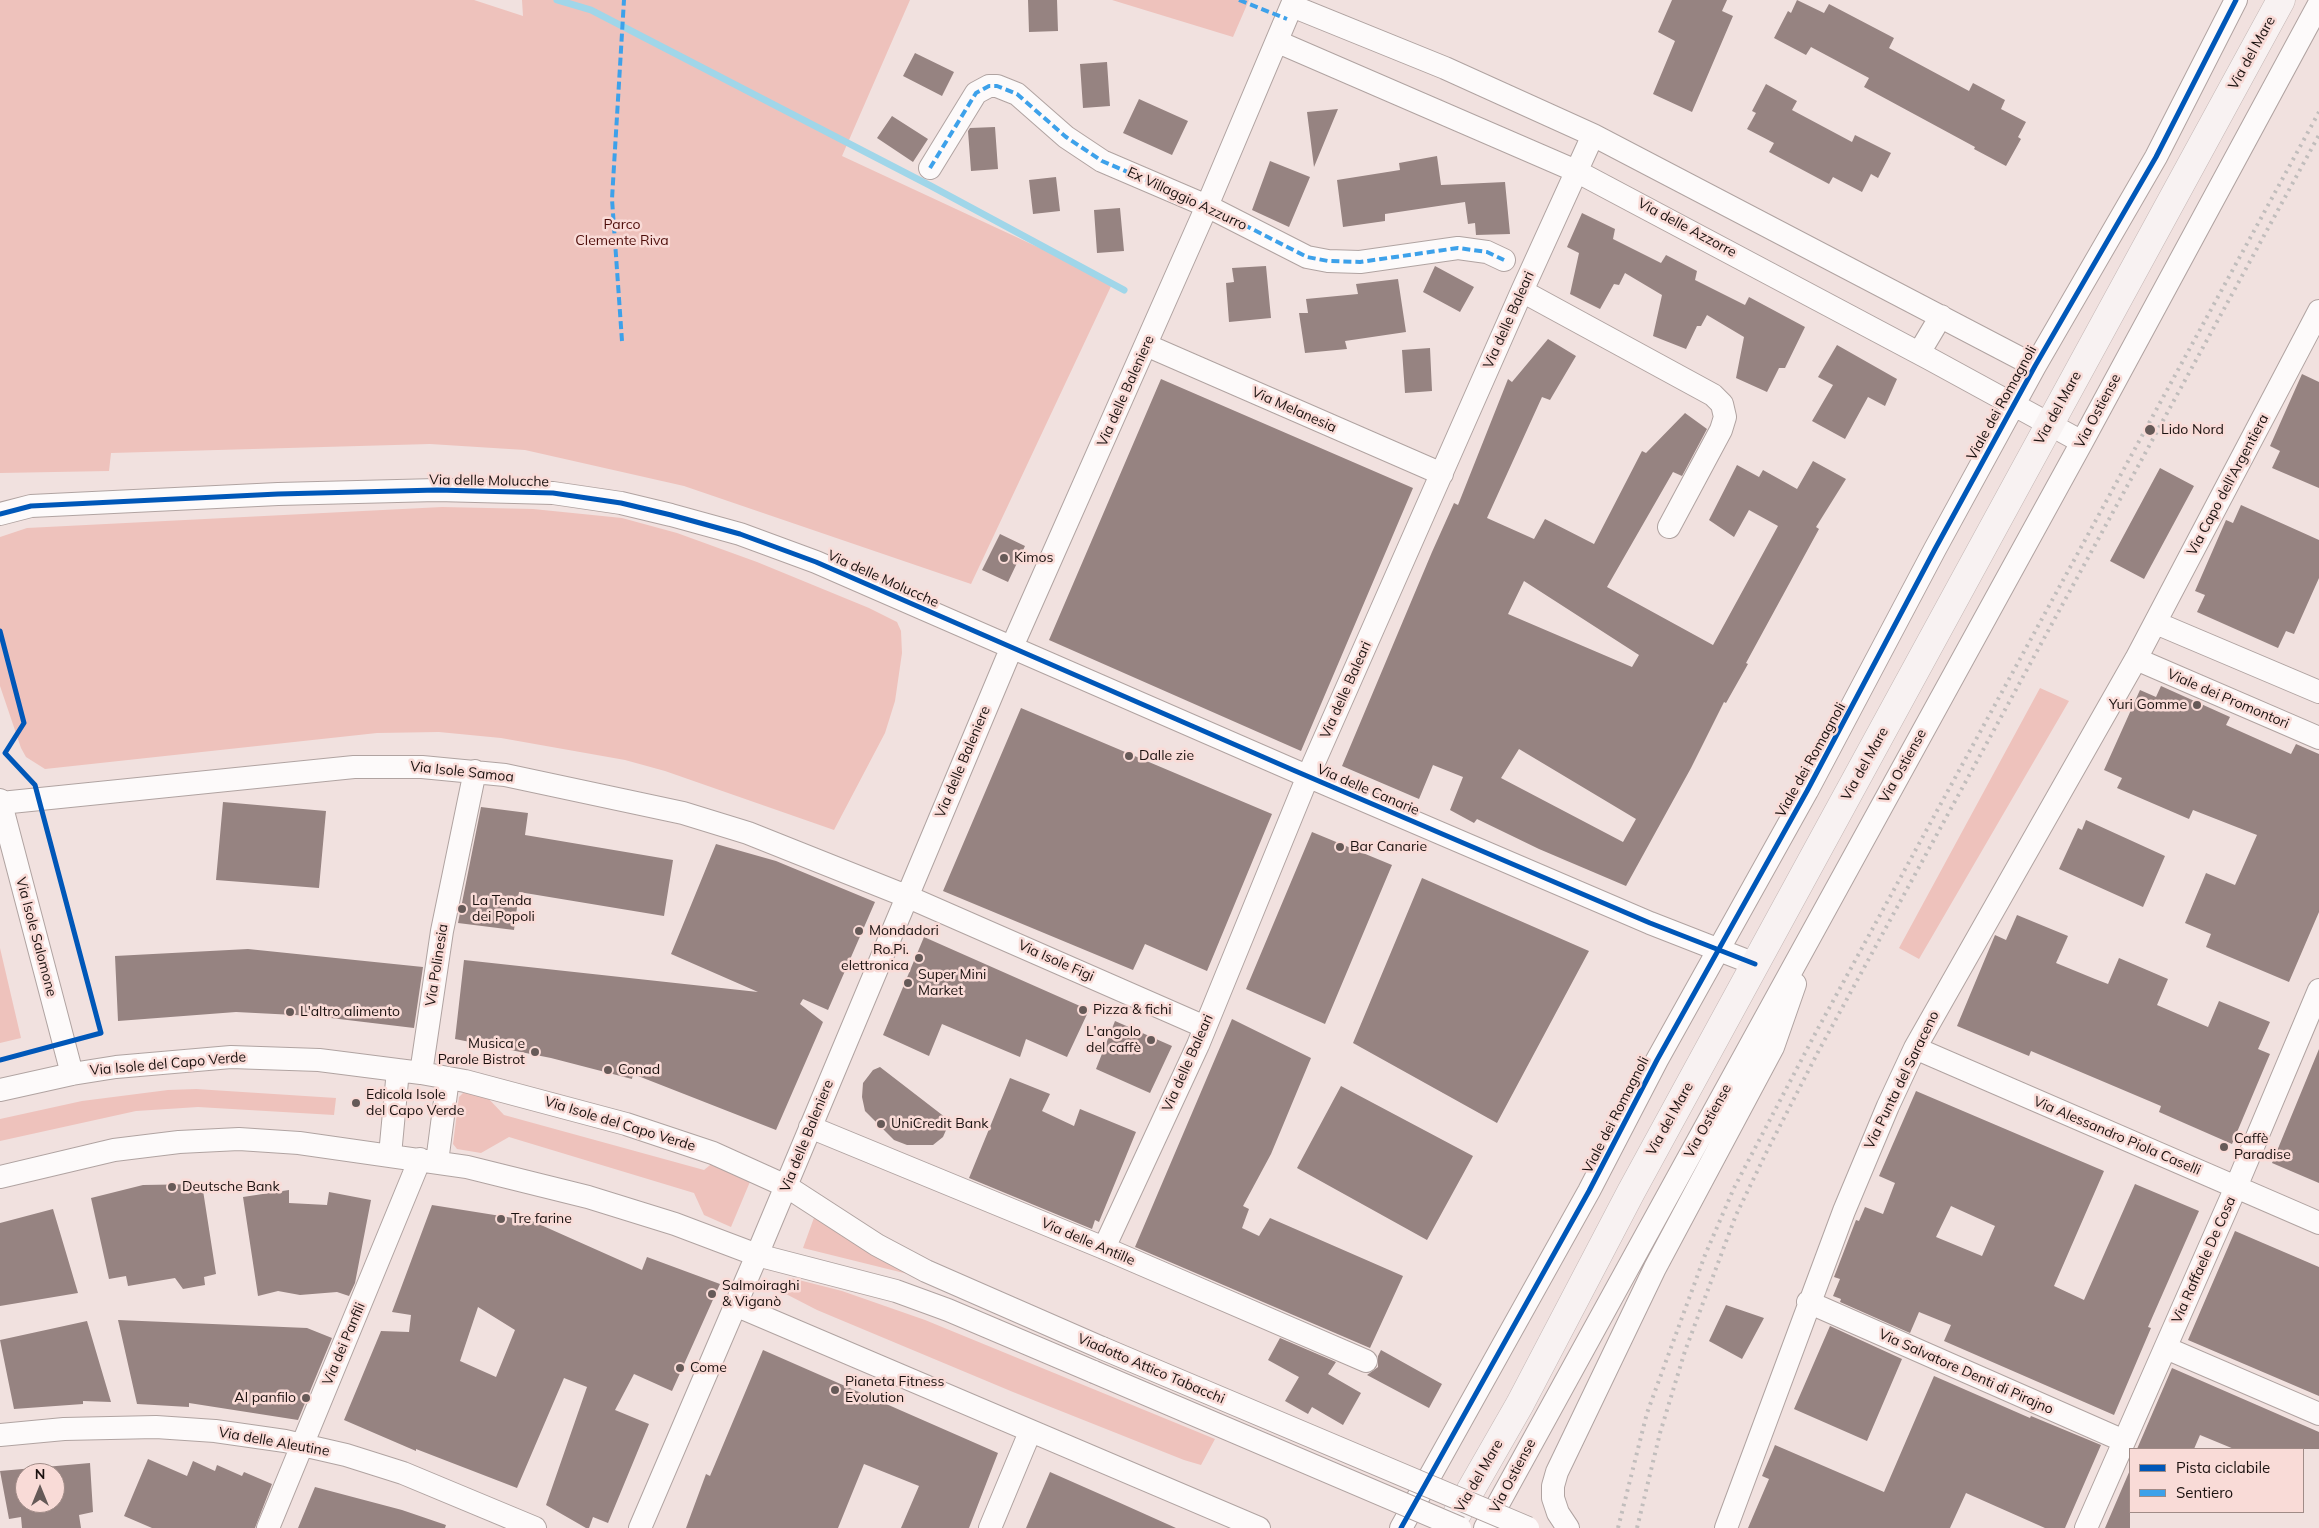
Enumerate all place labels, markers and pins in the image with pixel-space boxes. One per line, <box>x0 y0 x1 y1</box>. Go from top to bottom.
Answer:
place label: Lido Nord <box>2161 422 2224 438</box>
marker: Lido Nord <box>2143 423 2157 437</box>
place label: Kimos <box>1014 550 1053 566</box>
marker: Kimos <box>998 552 1010 564</box>
place label: Yuri Gomme <box>2109 697 2187 713</box>
marker: Yuri Gomme <box>2191 699 2203 711</box>
place label: Dalle zie <box>1139 748 1194 764</box>
marker: Dalle zie <box>1123 750 1135 762</box>
place label: Bar Canarie <box>1350 839 1427 855</box>
marker: Bar Canarie <box>1334 841 1346 853</box>
place label: La Tenda dei Popoli <box>472 893 535 926</box>
marker: La Tenda dei Popoli <box>456 903 468 915</box>
place label: Mondadori <box>869 923 939 939</box>
marker: Mondadori <box>853 925 865 937</box>
place label: Ro.Pi. elettronica <box>841 942 909 974</box>
marker: Ro.Pi. elettronica <box>913 952 925 964</box>
place label: Super Mini Market <box>918 967 986 1000</box>
marker: Super Mini Market <box>902 977 914 989</box>
place label: Pizza & fichi <box>1093 1002 1172 1018</box>
place label: L'altro alimento <box>300 1004 400 1020</box>
marker: Pizza & fichi <box>1077 1004 1089 1016</box>
marker: L'altro alimento <box>284 1006 296 1018</box>
place label: L'angolo del caffè <box>1086 1024 1141 1056</box>
marker: L'angolo del caffè <box>1145 1034 1157 1046</box>
place label: Musica e Parole Bistrot <box>438 1036 525 1068</box>
marker: Musica e Parole Bistrot <box>529 1046 541 1058</box>
place label: Conad <box>618 1062 660 1078</box>
marker: Conad <box>602 1064 614 1076</box>
place label: Edicola Isole del Capo Verde <box>366 1087 464 1120</box>
marker: Edicola Isole del Capo Verde <box>350 1097 362 1109</box>
place label: UniCredit Bank <box>891 1116 989 1132</box>
marker: UniCredit Bank <box>875 1118 887 1130</box>
place label: Caffè Paradise <box>2234 1131 2291 1164</box>
marker: Caffè Paradise <box>2218 1141 2230 1153</box>
place label: Deutsche Bank <box>182 1179 280 1195</box>
marker: Deutsche Bank <box>166 1181 178 1193</box>
place label: Tre farine <box>511 1211 572 1227</box>
marker: Tre farine <box>495 1213 507 1225</box>
place label: Salmoiraghi & Viganò <box>722 1278 799 1310</box>
marker: Salmoiraghi & Viganò <box>706 1288 718 1300</box>
place label: Come <box>690 1360 727 1376</box>
marker: Come <box>674 1362 686 1374</box>
place label: Pianeta Fitness Evolution <box>845 1374 944 1406</box>
marker: Pianeta Fitness Evolution <box>829 1384 841 1396</box>
place label: Al panfilo <box>234 1390 296 1406</box>
marker: Al panfilo <box>300 1392 312 1404</box>

